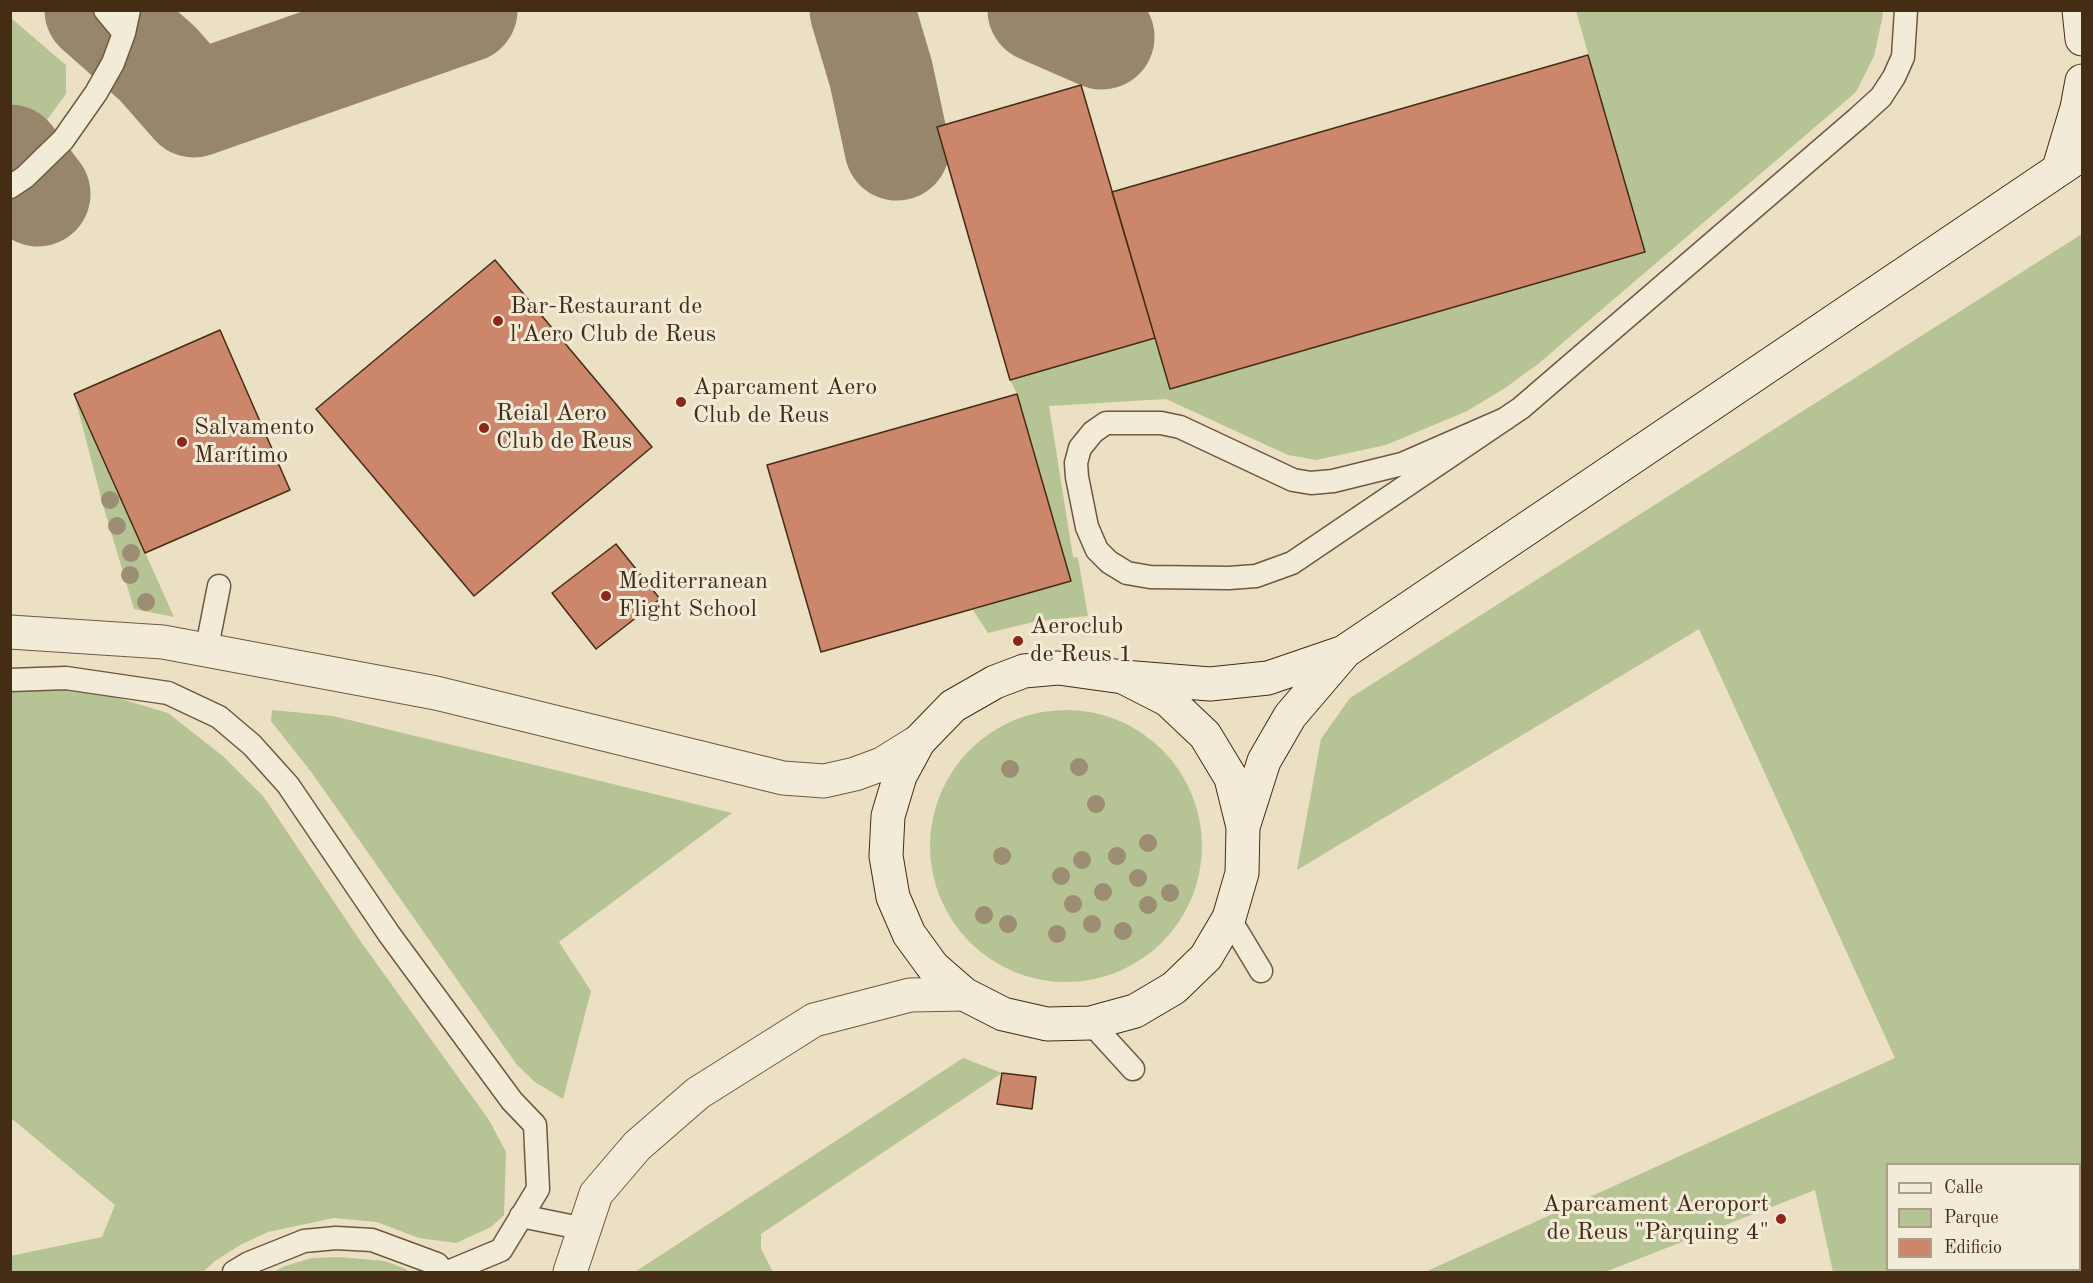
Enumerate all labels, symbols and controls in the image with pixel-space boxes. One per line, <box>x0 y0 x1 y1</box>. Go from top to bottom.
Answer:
place label: Bar-Restaurant de l'Aero Club de Reus <box>510 293 716 349</box>
marker: Bar-Restaurant de l'Aero Club de Reus <box>491 314 505 328</box>
place label: Aparcament Aero Club de Reus <box>693 374 877 430</box>
marker: Aparcament Aero Club de Reus <box>674 395 688 409</box>
place label: Reial Aero Club de Reus <box>496 400 632 456</box>
place label: Salvamento Marítimo <box>194 414 314 470</box>
marker: Reial Aero Club de Reus <box>477 421 491 435</box>
marker: Salvamento Marítimo <box>175 435 189 449</box>
place label: Mediterranean Flight School <box>618 568 768 624</box>
marker: Mediterranean Flight School <box>599 589 613 603</box>
place label: Aeroclub de Reus 1 <box>1030 613 1132 669</box>
marker: Aeroclub de Reus 1 <box>1011 634 1025 648</box>
legend <box>1886 1163 2081 1271</box>
text: Calle <box>1944 1179 1983 1197</box>
place label: Aparcament Aeroport de Reus "Pàrquing 4" <box>1542 1191 1769 1247</box>
text: Parque <box>1944 1209 1999 1227</box>
marker: Aparcament Aeroport de Reus "Pàrquing 4" <box>1774 1212 1788 1226</box>
text: Edificio <box>1944 1239 2002 1257</box>

